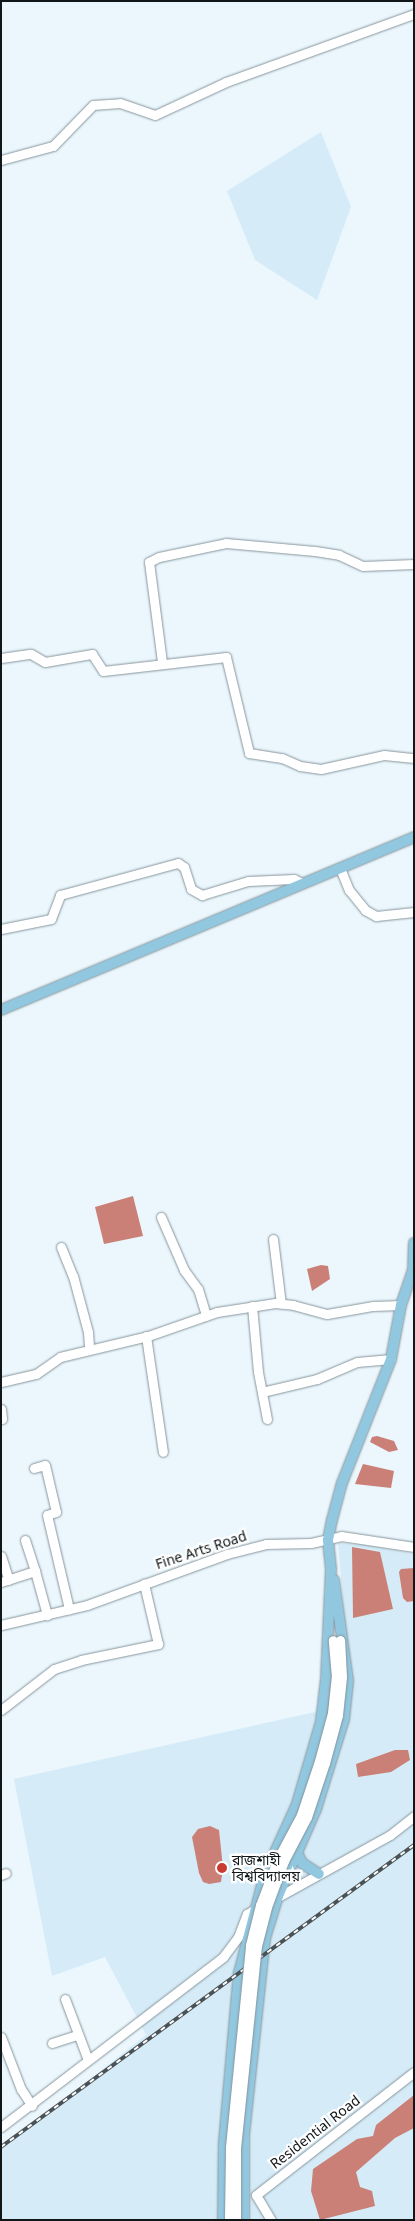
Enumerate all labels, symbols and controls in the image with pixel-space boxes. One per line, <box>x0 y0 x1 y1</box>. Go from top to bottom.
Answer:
street label: Fine Arts Road <box>153 1527 249 1573</box>
place label: রাজশাহী বিশ্ববিদ্যালয় <box>232 1852 300 1884</box>
marker: রাজশাহী বিশ্ববিদ্যালয় <box>216 1862 228 1874</box>
street label: Residential Road <box>267 2092 363 2172</box>

